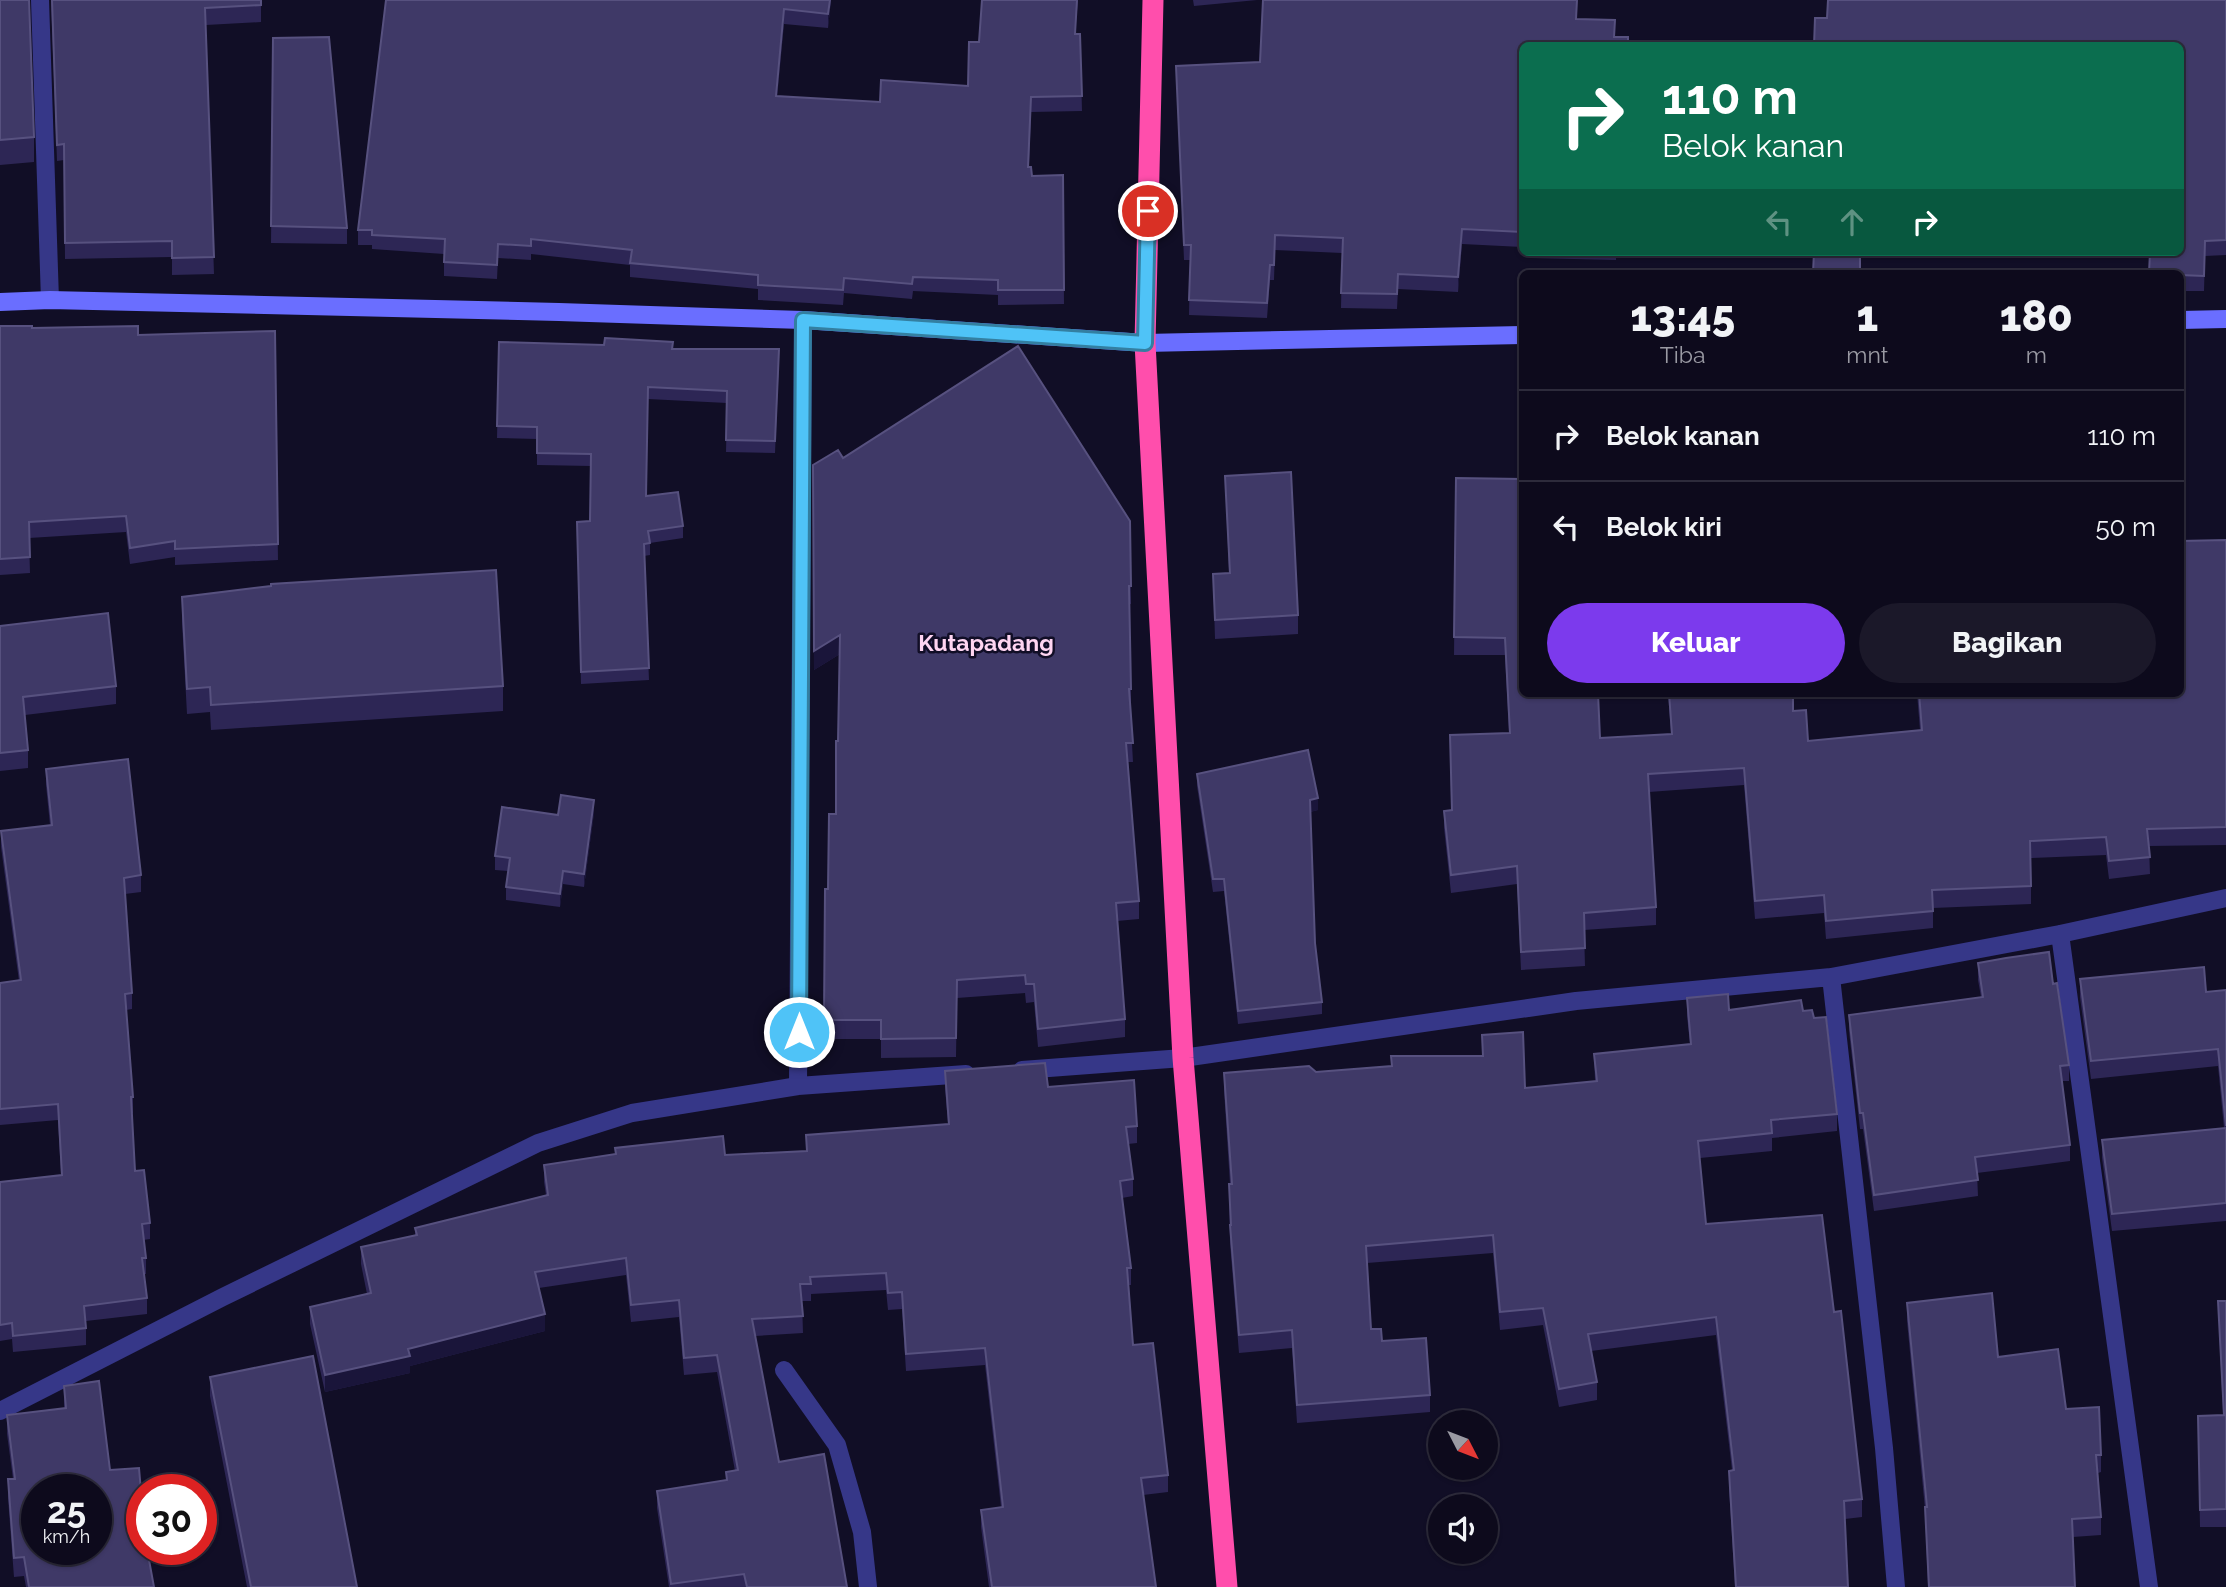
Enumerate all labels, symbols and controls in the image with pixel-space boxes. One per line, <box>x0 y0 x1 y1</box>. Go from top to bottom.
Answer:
text: 110 m <box>1662 68 1798 125</box>
icon: right <box>1547 70 1638 161</box>
text: Belok kanan <box>1662 127 1844 164</box>
pin <box>1118 181 1178 241</box>
icon: arrive <box>1129 192 1167 230</box>
icon: left <box>1760 203 1798 241</box>
icon: ahead <box>1833 203 1871 241</box>
icon: right <box>1906 203 1944 241</box>
text: 13:45 <box>1630 292 1735 341</box>
text: 1 <box>1857 292 1878 341</box>
text: 180 <box>2000 292 2073 341</box>
text: Tiba <box>1660 341 1706 368</box>
text: mnt <box>1846 341 1888 368</box>
text: m <box>2026 341 2047 368</box>
icon: right <box>1547 417 1585 455</box>
text: Belok kanan <box>1606 421 1760 451</box>
text: 110 m <box>2087 421 2156 451</box>
icon: left <box>1547 508 1585 546</box>
text: Belok kiri <box>1606 512 1722 542</box>
text: 50 m <box>2095 512 2156 542</box>
button: Keluar <box>1547 603 1845 683</box>
button: Bagikan <box>1859 603 2156 683</box>
district label: Kutapadang <box>918 629 1054 656</box>
position arrow <box>762 995 836 1069</box>
north arrow <box>1428 1410 1498 1480</box>
map controls <box>1428 1410 1498 1564</box>
speed limit sign: 30 <box>126 1474 217 1565</box>
text: 25 <box>47 1490 86 1531</box>
button: sound <box>1428 1494 1498 1564</box>
text: km/h <box>43 1526 90 1547</box>

